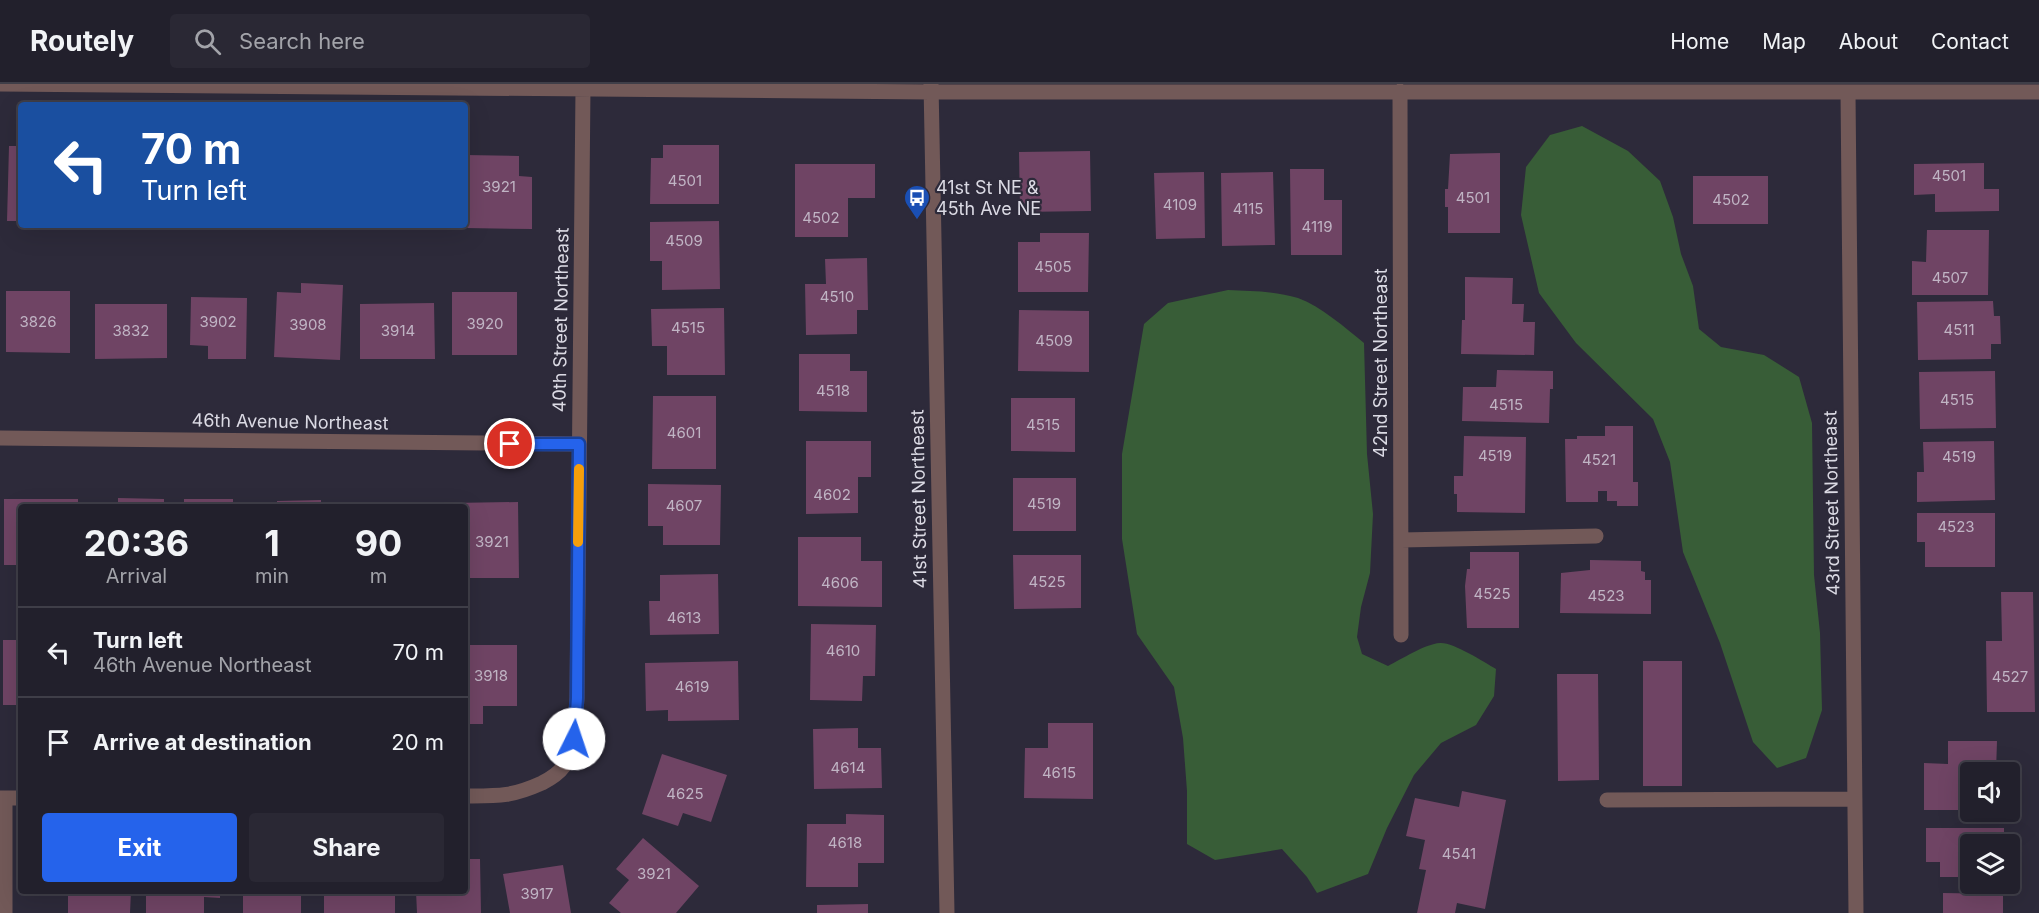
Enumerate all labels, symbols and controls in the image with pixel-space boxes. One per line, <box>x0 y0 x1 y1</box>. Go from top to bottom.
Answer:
search box <box>170 14 590 68</box>
text: Routely <box>30 24 134 58</box>
icon: search <box>191 25 224 58</box>
text: Search here <box>239 28 365 54</box>
text: Home <box>1670 29 1729 54</box>
text: Map <box>1762 29 1806 54</box>
text: About <box>1839 29 1898 54</box>
text: Contact <box>1931 29 2009 54</box>
text: 70 m <box>141 123 241 174</box>
icon: left <box>42 126 120 204</box>
house number: 4501 <box>1932 166 1966 185</box>
house number: 4501 <box>668 171 702 190</box>
text: Turn left <box>141 174 247 207</box>
house number: 3921 <box>482 177 516 196</box>
place label: 41st St NE & 45th Ave NE <box>936 177 1041 219</box>
bus stop icon: 41st St NE & 45th Ave NE <box>902 183 932 221</box>
house number: 4501 <box>1456 188 1490 207</box>
house number: 4502 <box>1712 190 1750 209</box>
house number: 4109 <box>1163 195 1197 214</box>
house number: 4115 <box>1233 199 1263 218</box>
house number: 4502 <box>802 208 840 227</box>
house number: 4119 <box>1302 217 1332 236</box>
street label: 40th Street Northeast <box>548 227 573 413</box>
house number: 4509 <box>665 231 703 250</box>
house number: 4505 <box>1034 257 1072 276</box>
street label: 42nd Street Northeast <box>1370 268 1391 458</box>
house number: 4507 <box>1932 268 1968 287</box>
house number: 4510 <box>820 287 854 306</box>
house number: 3826 <box>20 312 57 331</box>
house number: 3902 <box>199 312 237 331</box>
house number: 3920 <box>466 314 504 333</box>
house number: 3908 <box>289 315 327 334</box>
house number: 4515 <box>671 318 705 337</box>
house number: 4511 <box>1943 320 1975 339</box>
house number: 3832 <box>113 321 149 340</box>
house number: 3914 <box>381 321 415 340</box>
house number: 4509 <box>1035 331 1073 350</box>
house number: 4518 <box>816 381 850 400</box>
house number: 4515 <box>1940 390 1974 409</box>
house number: 4515 <box>1489 395 1523 414</box>
street label: 46th Avenue Northeast <box>191 409 389 434</box>
street label: 41st Street Northeast <box>906 409 931 589</box>
street label: 43rd Street Northeast <box>1819 410 1844 596</box>
house number: 4515 <box>1026 415 1060 434</box>
pin <box>484 418 535 469</box>
house number: 4601 <box>667 423 701 442</box>
icon: arrive <box>493 427 526 460</box>
house number: 4519 <box>1478 446 1512 465</box>
house number: 4519 <box>1942 447 1976 466</box>
house number: 4521 <box>1582 450 1616 469</box>
house number: 4602 <box>813 485 851 504</box>
house number: 4519 <box>1027 494 1061 513</box>
house number: 4607 <box>666 496 702 515</box>
house number: 4523 <box>1937 517 1975 536</box>
text: 20:36 <box>84 521 189 565</box>
text: 1 <box>264 521 280 565</box>
text: 90 <box>355 521 402 565</box>
house number: 3921 <box>475 532 509 551</box>
text: Arrival <box>106 564 167 588</box>
text: min <box>255 564 289 588</box>
text: m <box>370 564 387 588</box>
house number: 4525 <box>1028 572 1066 591</box>
house number: 4606 <box>821 573 859 592</box>
house number: 4525 <box>1473 584 1511 603</box>
house number: 4523 <box>1587 586 1625 605</box>
house number: 4613 <box>667 608 701 627</box>
text: Turn left <box>93 627 183 653</box>
icon: left <box>42 636 75 669</box>
text: 70 m <box>393 639 444 665</box>
house number: 4610 <box>826 641 860 660</box>
text: 46th Avenue Northeast <box>93 653 312 677</box>
house number: 3918 <box>474 666 508 685</box>
house number: 4527 <box>1992 667 2028 686</box>
house number: 4619 <box>675 677 709 696</box>
position arrow <box>542 707 606 771</box>
icon: arrive <box>42 726 75 759</box>
text: Arrive at destination <box>93 729 312 755</box>
text: 20 m <box>391 729 444 755</box>
house number: 4614 <box>831 758 865 777</box>
map controls <box>1960 762 2020 894</box>
button: sound <box>1960 762 2020 822</box>
house number: 4615 <box>1042 763 1076 782</box>
house number: 4625 <box>666 784 704 803</box>
button: Exit <box>42 813 237 882</box>
button: Share <box>249 813 444 882</box>
house number: 4618 <box>828 833 862 852</box>
button: layers <box>1960 834 2020 894</box>
house number: 4541 <box>1442 844 1476 863</box>
house number: 3921 <box>637 864 671 883</box>
house number: 3917 <box>520 884 554 903</box>

